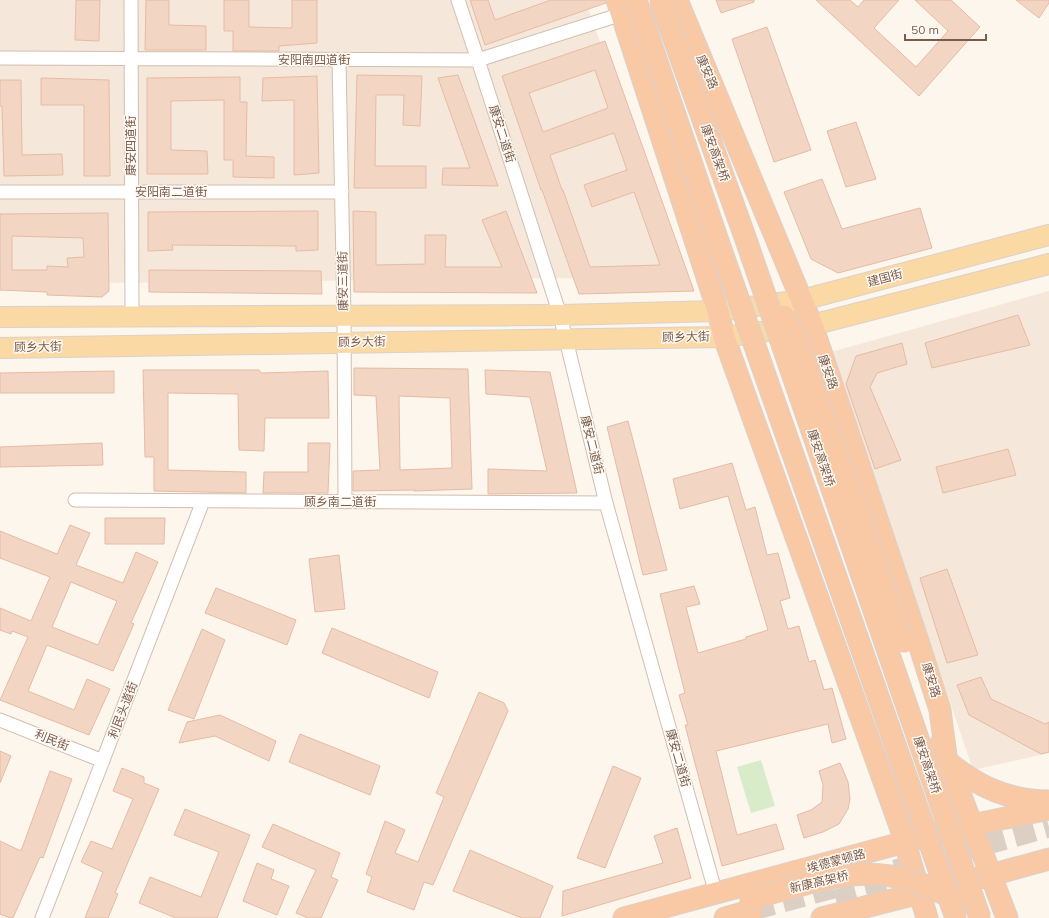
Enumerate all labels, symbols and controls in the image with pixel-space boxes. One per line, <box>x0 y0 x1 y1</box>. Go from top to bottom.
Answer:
scale bar <box>905 16 986 42</box>
text: 50 m <box>911 22 939 37</box>
street label: 安阳南四道街 <box>278 52 350 67</box>
street label: 康安路 <box>694 52 721 91</box>
street label: 康安二道街 <box>486 103 519 165</box>
street label: 康安四道街 <box>123 116 138 176</box>
street label: 康安高架桥 <box>698 122 733 184</box>
street label: 安阳南二道街 <box>135 184 207 199</box>
street label: 康安三道街 <box>334 251 351 311</box>
street label: 建国街 <box>866 266 904 289</box>
street label: 顾乡大街 <box>662 329 710 344</box>
street label: 顾乡大街 <box>338 334 386 349</box>
street label: 顾乡大街 <box>14 339 62 354</box>
street label: 康安路 <box>816 352 841 391</box>
street label: 康安二道街 <box>578 414 607 476</box>
street label: 康安高架桥 <box>805 427 838 489</box>
street label: 顾乡南二道街 <box>304 494 376 509</box>
street label: 康安路 <box>919 660 944 699</box>
street label: 利民头道街 <box>105 679 140 741</box>
street label: 利民街 <box>33 726 72 753</box>
street label: 康安二道街 <box>663 727 694 789</box>
street label: 康安高架桥 <box>911 734 944 796</box>
street label: 埃德蒙顿路 <box>805 846 867 876</box>
street label: 新康高架桥 <box>788 867 850 896</box>

